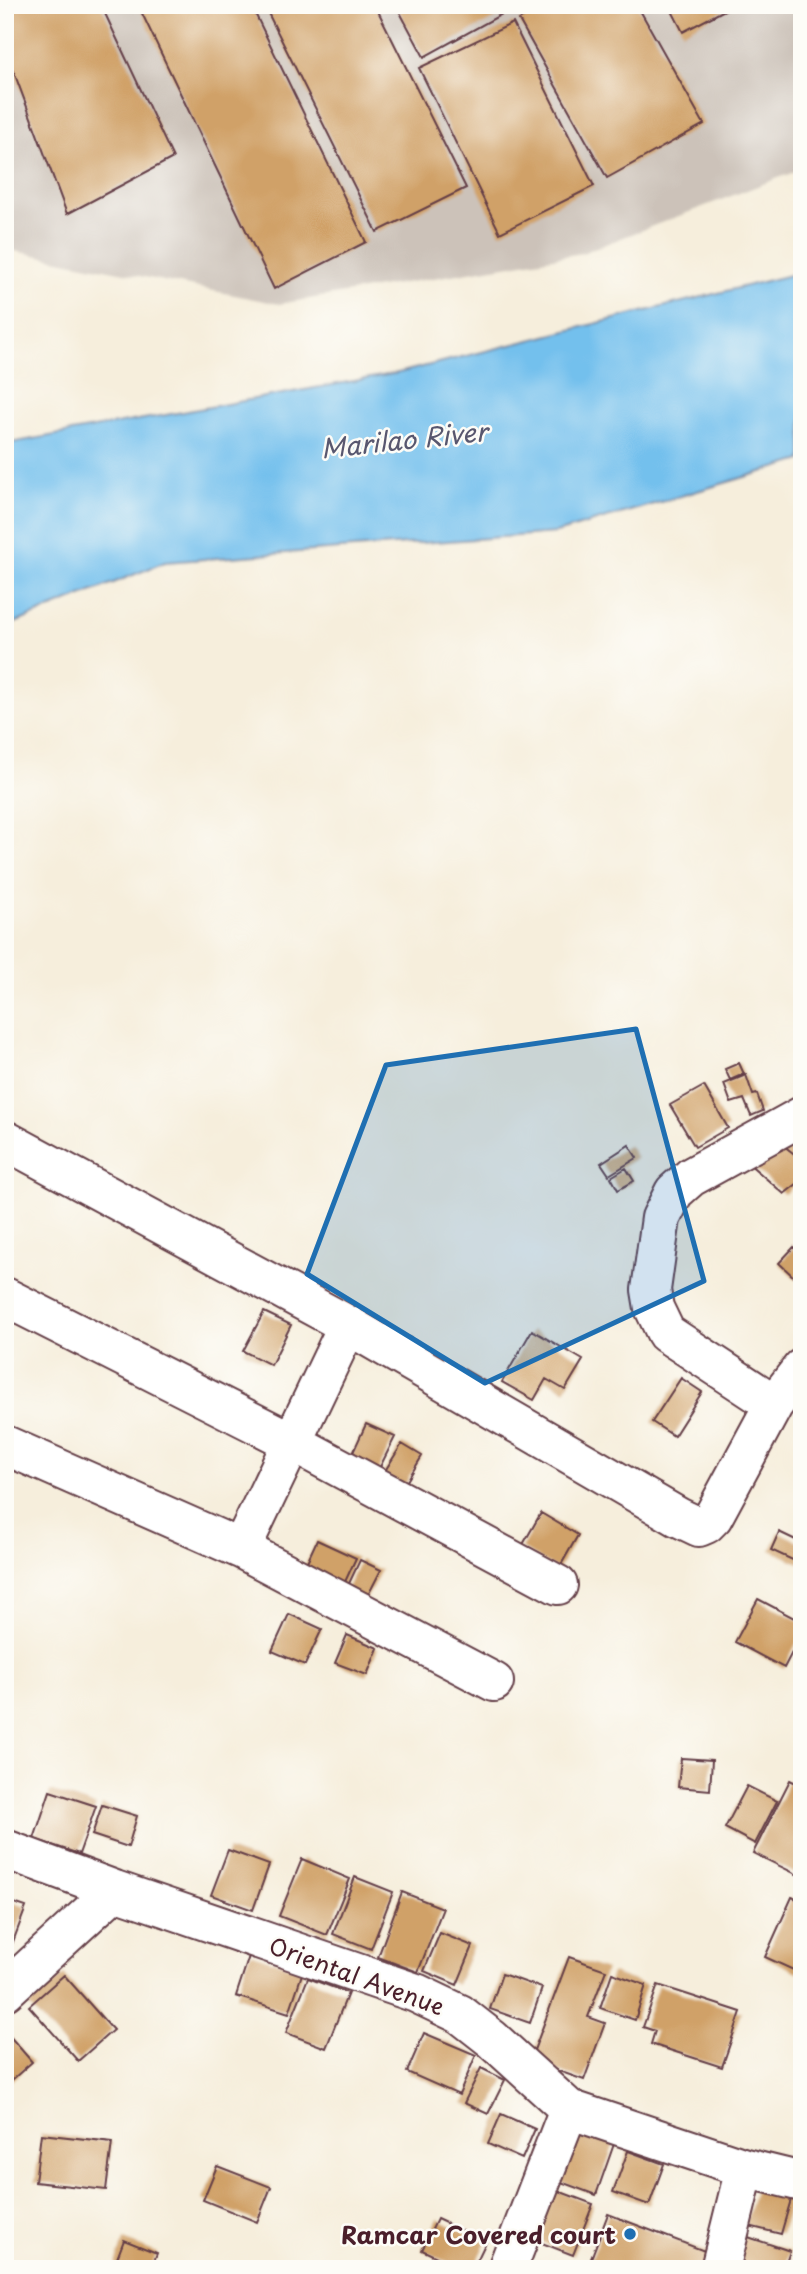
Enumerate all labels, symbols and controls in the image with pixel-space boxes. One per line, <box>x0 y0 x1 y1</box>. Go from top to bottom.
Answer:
water label: Marilao River <box>319 411 492 467</box>
street label: Oriental Avenue <box>264 1927 450 2023</box>
place label: Ramcar Covered court <box>341 2216 616 2252</box>
marker: Ramcar Covered court <box>622 2226 638 2242</box>

